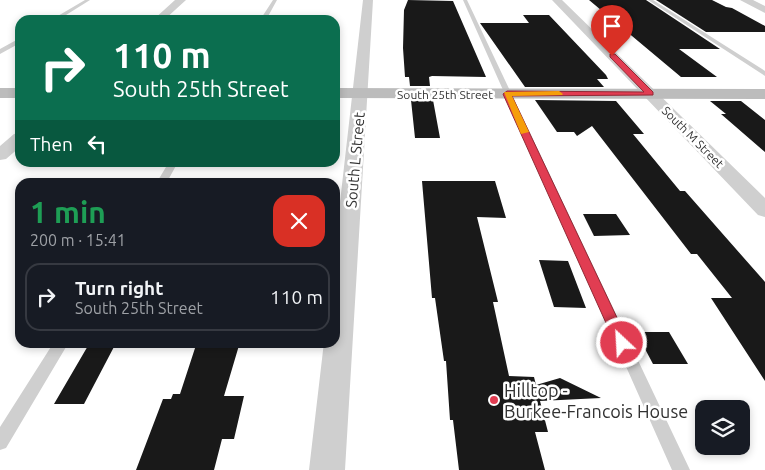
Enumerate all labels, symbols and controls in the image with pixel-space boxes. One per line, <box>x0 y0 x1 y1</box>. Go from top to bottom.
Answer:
pin <box>591 5 633 56</box>
icon: arrive <box>598 12 626 40</box>
icon: right <box>30 35 95 100</box>
text: 110 m <box>113 35 211 75</box>
text: South 25th Street <box>113 76 289 101</box>
street label: South 25th Street <box>397 88 493 101</box>
street label: South M Street <box>660 104 726 170</box>
street label: South L Street <box>342 111 368 209</box>
icon: left <box>83 130 111 158</box>
text: Then <box>30 133 73 155</box>
text: 1 min <box>30 195 106 229</box>
button: close <box>273 195 325 247</box>
text: 200 m · 15:41 <box>30 231 126 249</box>
text: Turn right <box>75 277 163 299</box>
icon: right <box>32 283 60 311</box>
text: 110 m <box>270 286 323 308</box>
text: South 25th Street <box>75 299 203 317</box>
position arrow <box>595 316 647 368</box>
place label: Hilltop - Burkee-Francois House <box>504 380 688 421</box>
marker: Hilltop - Burkee-Francois House <box>488 394 500 406</box>
map controls <box>695 400 750 455</box>
button: layers <box>695 400 750 455</box>

